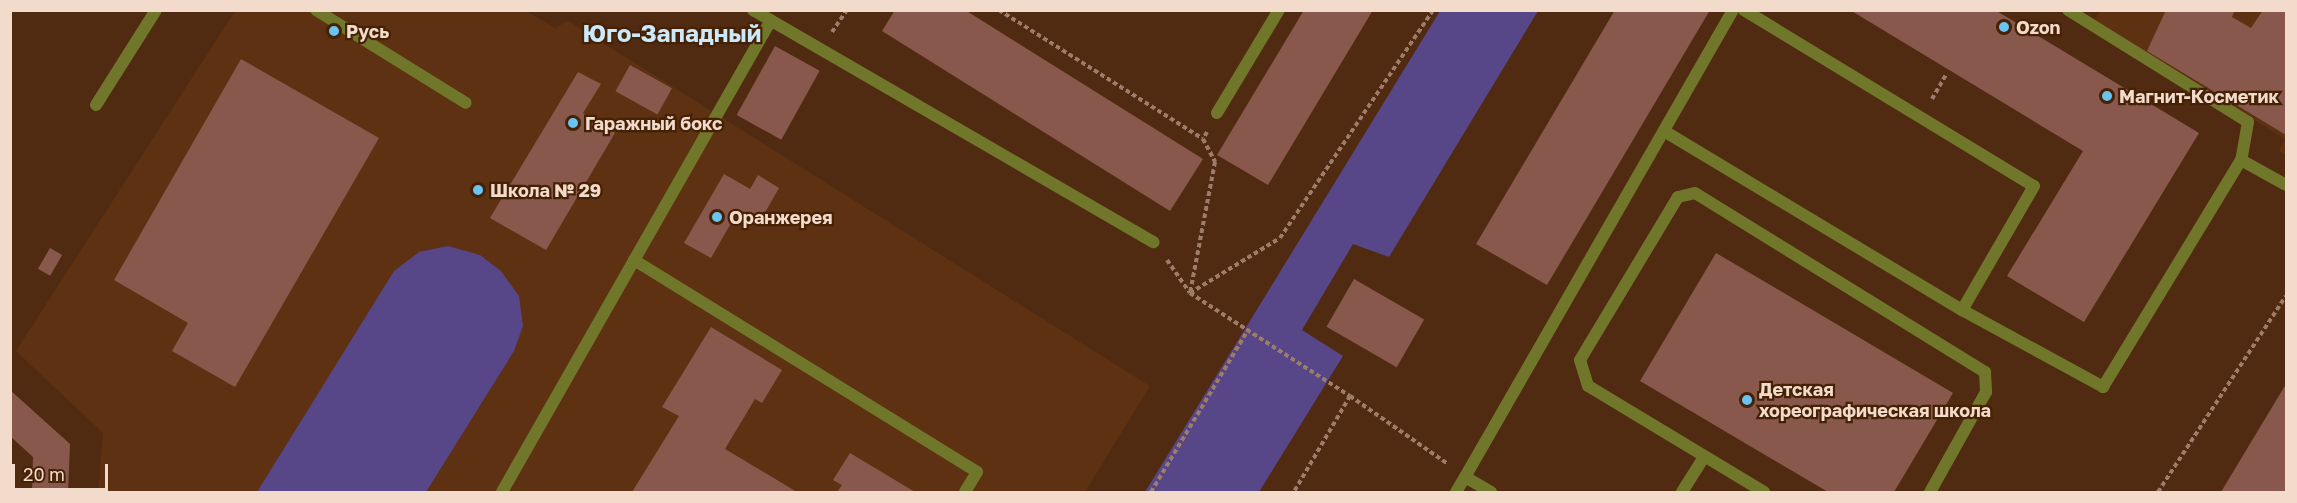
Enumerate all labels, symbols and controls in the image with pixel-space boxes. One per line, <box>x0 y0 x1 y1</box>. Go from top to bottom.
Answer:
place label: Ozon <box>2016 16 2060 38</box>
district label: Юго-Западный <box>583 19 761 47</box>
place label: Русь <box>346 20 389 42</box>
marker: Ozon <box>1997 20 2011 34</box>
marker: Русь <box>327 24 341 38</box>
place label: Магнит-Косметик <box>2119 85 2279 107</box>
marker: Магнит-Косметик <box>2100 89 2114 103</box>
place label: Гаражный бокс <box>585 112 722 134</box>
marker: Гаражный бокс <box>566 116 580 130</box>
place label: Школа № 29 <box>490 179 601 201</box>
marker: Школа № 29 <box>471 183 485 197</box>
place label: Оранжерея <box>729 206 833 228</box>
marker: Оранжерея <box>710 210 724 224</box>
place label: Детская хореографическая школа <box>1759 379 1991 422</box>
marker: Детская хореографическая школа <box>1740 393 1754 407</box>
scale bar <box>15 452 111 490</box>
text: 20 m <box>23 463 65 485</box>

